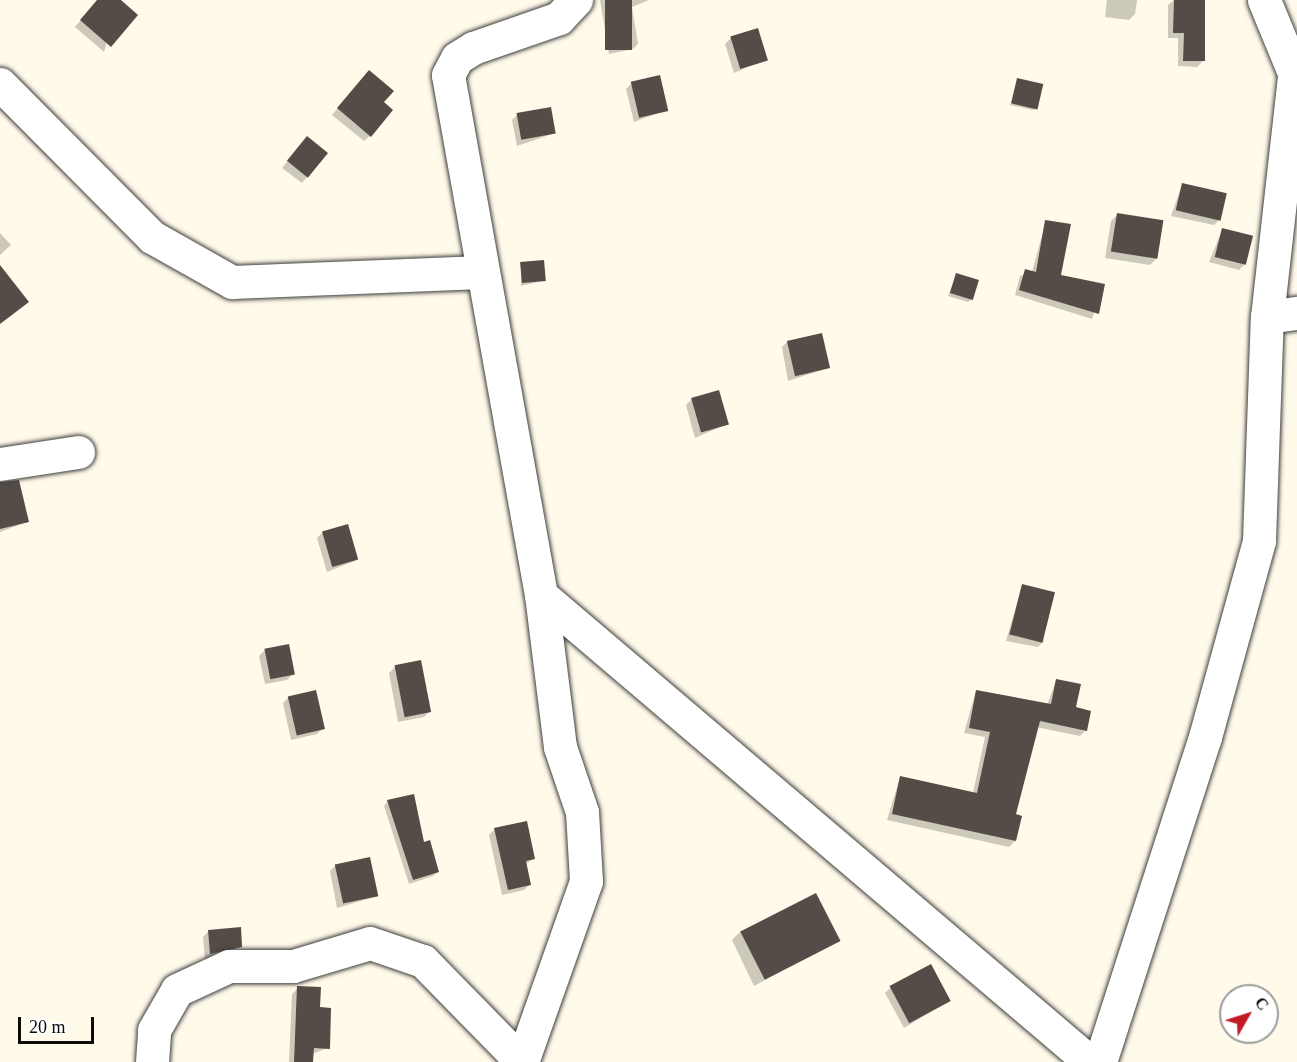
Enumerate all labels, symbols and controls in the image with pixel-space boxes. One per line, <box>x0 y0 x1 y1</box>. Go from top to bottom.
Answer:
north arrow <box>1219 984 1279 1044</box>
text: С <box>1252 994 1272 1013</box>
scale bar <box>21 1005 98 1043</box>
text: 20 m <box>29 1017 66 1037</box>

